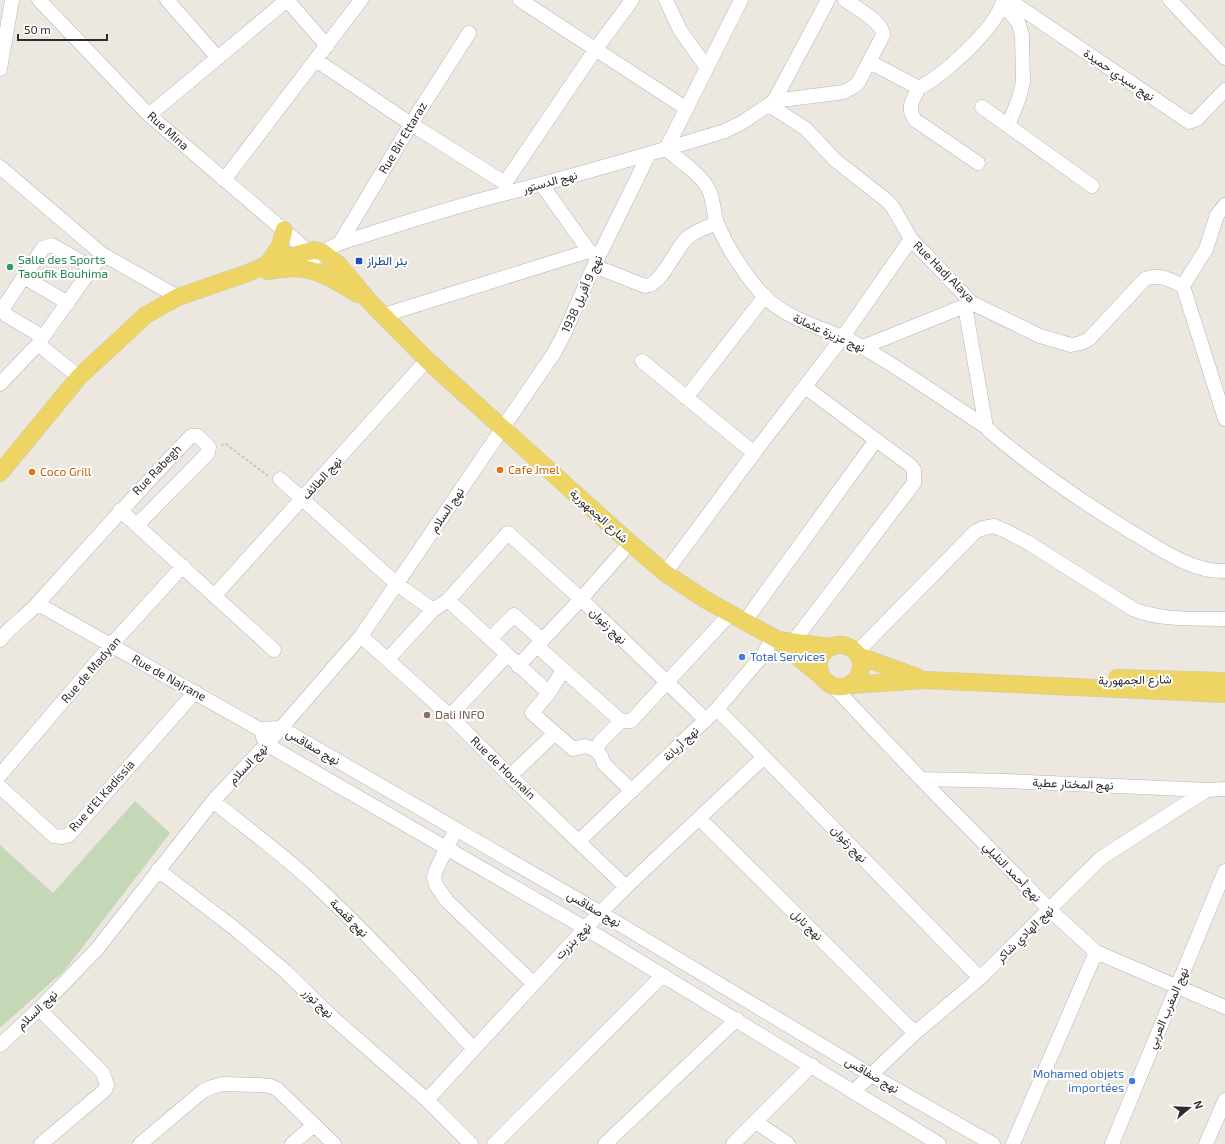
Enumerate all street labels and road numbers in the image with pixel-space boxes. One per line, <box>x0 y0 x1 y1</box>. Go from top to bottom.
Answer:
street label: نهج سيدي حميدة <box>1079 45 1158 106</box>
street label: Rue Bir Ettaraz <box>375 99 429 176</box>
street label: Rue Mina <box>145 108 192 152</box>
street label: نهج الدستور <box>520 167 579 198</box>
street label: Rue Hadj Alaya <box>911 238 978 305</box>
street label: نهج 9 أفريل 1938 <box>558 253 607 336</box>
street label: نهج عزيزة عثمانة <box>790 310 868 357</box>
street label: Rue Rabegh <box>129 441 184 497</box>
street label: نهج الطائف <box>298 453 346 504</box>
street label: نهج السلام <box>426 484 469 536</box>
street label: شارع الجمهورية <box>566 485 632 547</box>
street label: نهج زغوان <box>585 604 630 648</box>
street label: Rue de Madyan <box>58 633 123 705</box>
street label: Rue de Najrane <box>130 651 209 704</box>
street label: شارع الجمهورية <box>1098 671 1172 690</box>
street label: نهج أريانة <box>660 723 703 766</box>
street label: نهج صفاقس <box>283 725 343 770</box>
street label: Rue de Hounain <box>468 733 539 802</box>
street label: نهج السلام <box>225 740 272 789</box>
street label: Rue d'El Kadissia <box>66 757 137 834</box>
street label: نهج المختار عطية <box>1032 775 1114 794</box>
street label: نهج زغوان <box>827 822 871 867</box>
street label: نهج أحمد التليلي <box>978 838 1045 907</box>
street label: نهج صفاقس <box>564 887 624 932</box>
street label: نهج قفصة <box>326 895 372 941</box>
street label: نهج الهادي شاكر <box>992 902 1059 968</box>
street label: نهج نابل <box>787 906 826 945</box>
street label: نهج بنزرت <box>551 919 595 964</box>
street label: نهج المغرب العربي <box>1144 965 1194 1052</box>
street label: نهج توزر <box>298 984 337 1022</box>
street label: نهج السلام <box>13 987 62 1034</box>
street label: نهج صفاقس <box>842 1053 902 1098</box>

